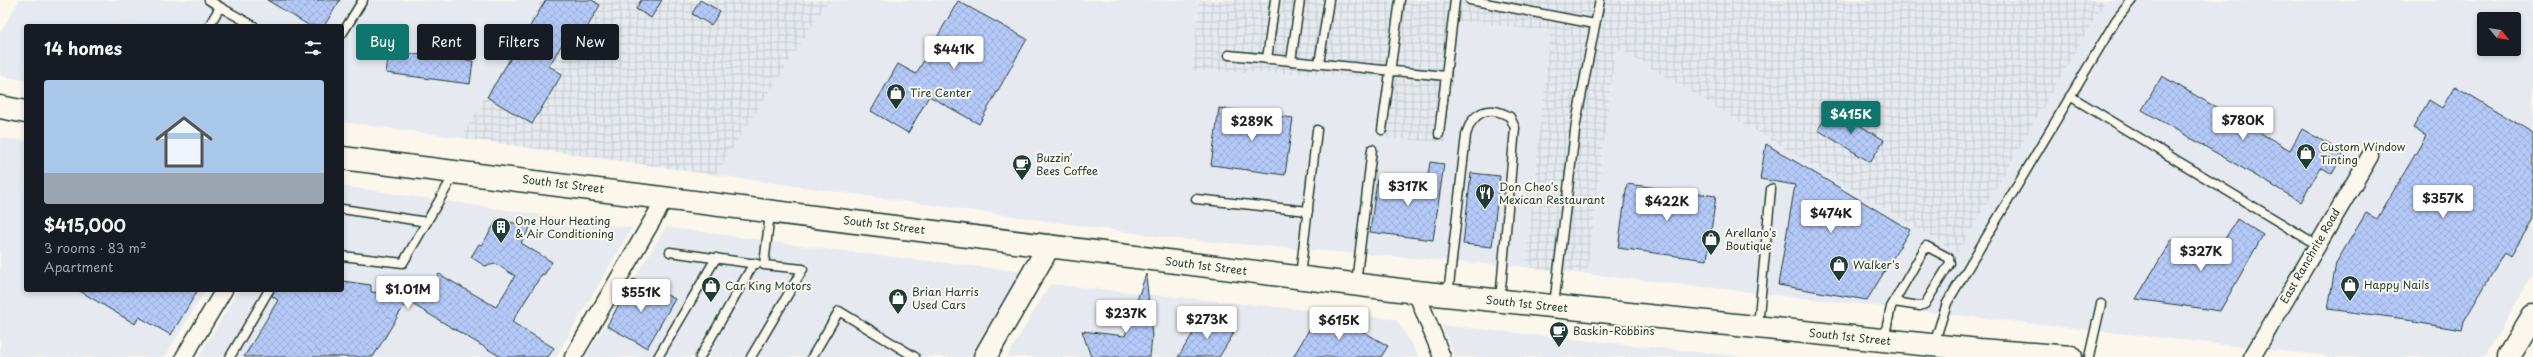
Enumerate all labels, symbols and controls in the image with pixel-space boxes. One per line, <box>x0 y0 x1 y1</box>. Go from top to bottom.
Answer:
north arrow <box>2477 12 2521 56</box>
map controls <box>2477 12 2521 56</box>
chip: Buy <box>356 24 409 60</box>
chip: Rent <box>417 24 476 60</box>
chip: Filters <box>484 24 553 60</box>
chip: New <box>561 24 619 60</box>
text: 14 homes <box>44 35 122 61</box>
pin: $441K <box>926 36 982 70</box>
icon: filters <box>302 37 324 59</box>
text: $441K <box>933 39 975 58</box>
shop icon: Tire Center <box>885 82 907 110</box>
place label: Tire Center <box>910 84 972 101</box>
pin: $415K <box>1823 101 1879 135</box>
text: $415K <box>1830 104 1872 123</box>
icon: home <box>148 106 220 178</box>
pin: $780K <box>2215 107 2271 141</box>
pin: $289K <box>1224 108 1280 142</box>
text: $780K <box>2221 110 2265 129</box>
text: $289K <box>1231 111 1273 130</box>
place label: Custom Window Tinting <box>2320 138 2406 168</box>
shop icon: Custom Window Tinting <box>2295 142 2317 170</box>
place label: Buzzin' Bees Coffee <box>1036 149 1098 179</box>
cafe icon: Buzzin' Bees Coffee <box>1011 153 1033 181</box>
street label: South 1st Street <box>521 170 605 197</box>
pin: $317K <box>1380 173 1436 207</box>
text: $317K <box>1388 176 1428 195</box>
place label: Don Cheo's Mexican Restaurant <box>1499 178 1605 208</box>
restaurant icon: Don Cheo's Mexican Restaurant <box>1474 182 1496 210</box>
pin: $357K <box>2415 185 2471 219</box>
pin: $422K <box>1639 188 1695 222</box>
text: $357K <box>2422 188 2464 207</box>
text: $422K <box>1645 191 1689 210</box>
pin: $474K <box>1803 200 1859 234</box>
text: $474K <box>1810 203 1852 222</box>
street label: East Ranchrite Road <box>2275 205 2344 307</box>
street label: South 1st Street <box>842 211 926 238</box>
text: $415,000 <box>44 212 126 238</box>
place label: One Hour Heating & Air Conditioning <box>515 212 614 242</box>
building icon: One Hour Heating & Air Conditioning <box>490 216 512 244</box>
place label: Arellano's Boutique <box>1725 224 1776 254</box>
shop icon: Arellano's Boutique <box>1700 228 1722 256</box>
text: 3 rooms · 83 m² <box>44 238 147 257</box>
pin: $327K <box>2173 238 2229 272</box>
text: $327K <box>2180 241 2222 260</box>
street label: South 1st Street <box>1164 252 1248 279</box>
shop icon: Walker's <box>1828 254 1850 282</box>
place label: Walker's <box>1853 256 1899 273</box>
text: Apartment <box>44 257 113 276</box>
shop icon: Happy Nails <box>2339 274 2361 302</box>
shop icon: Car King Motors <box>700 275 722 303</box>
pin: $1.01M <box>375 276 441 310</box>
place label: Happy Nails <box>2364 276 2429 293</box>
place label: Car King Motors <box>725 277 811 294</box>
text: $1.01M <box>385 279 431 298</box>
pin: $551K <box>613 279 669 313</box>
text: $551K <box>621 282 661 301</box>
place label: Brian Harris Used Cars <box>912 283 979 313</box>
shop icon: Brian Harris Used Cars <box>887 287 909 315</box>
street label: South 1st Street <box>1485 291 1569 316</box>
pin: $237K <box>1098 300 1154 334</box>
text: $237K <box>1105 303 1147 322</box>
pin: $273K <box>1179 306 1235 340</box>
pin: $615K <box>1311 307 1367 341</box>
text: $273K <box>1186 309 1228 328</box>
text: $615K <box>1318 310 1360 329</box>
cafe icon: Baskin-Robbins <box>1548 320 1570 348</box>
place label: Baskin-Robbins <box>1573 322 1654 339</box>
street label: South 1st Street <box>1808 324 1892 349</box>

